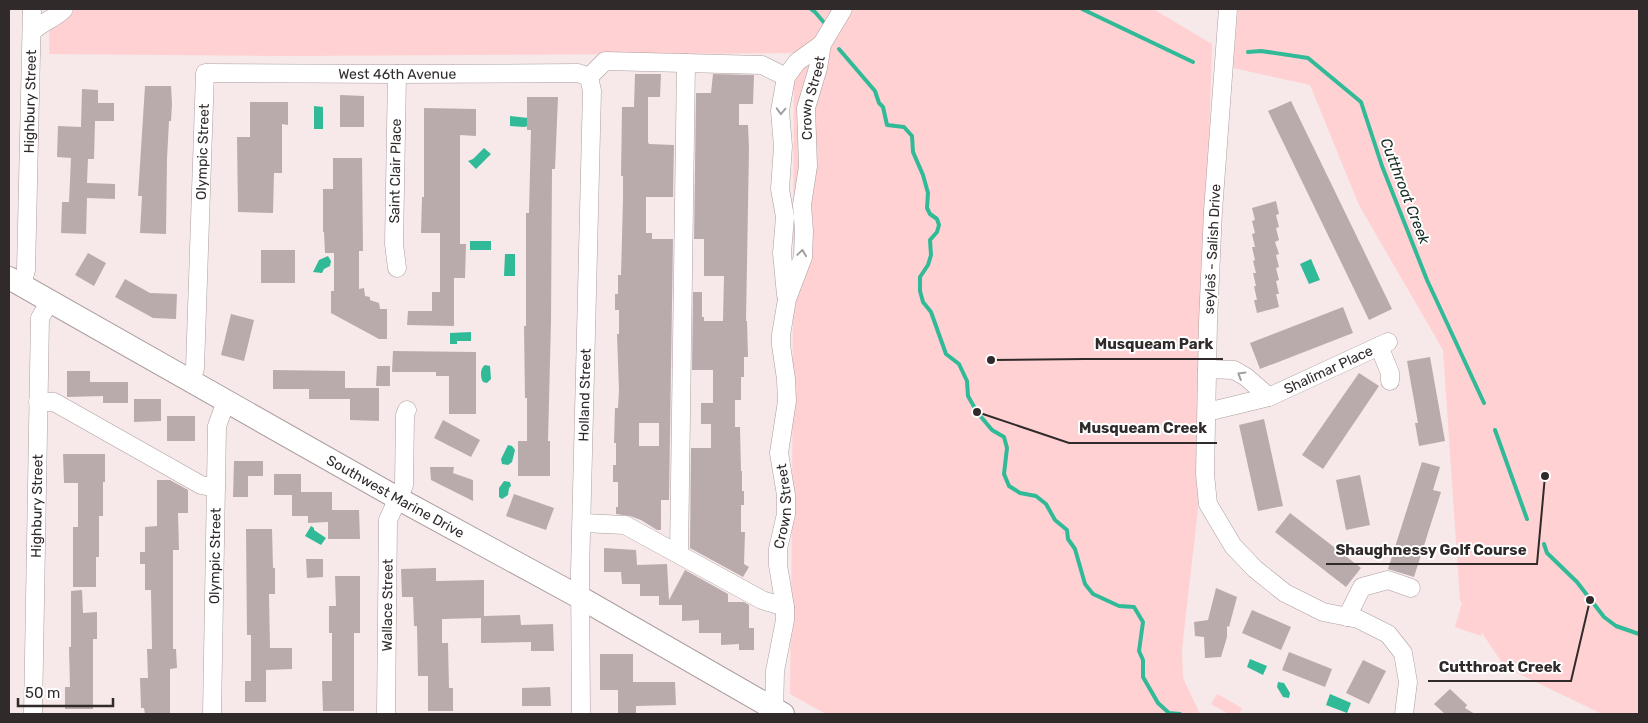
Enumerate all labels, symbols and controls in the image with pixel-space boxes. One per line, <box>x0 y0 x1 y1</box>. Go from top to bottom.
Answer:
street label: Highbury Street <box>21 49 40 154</box>
street label: Crown Street <box>798 54 829 140</box>
street label: West 46th Avenue <box>338 66 456 83</box>
street label: Olympic Street <box>193 103 213 200</box>
one-way arrow <box>775 107 786 115</box>
street label: Saint Clair Place <box>386 118 405 224</box>
water label: Cutthroat Creek <box>1376 135 1434 247</box>
street label: seyləš - Salish Drive <box>1201 183 1224 315</box>
one-way arrow <box>796 248 807 256</box>
callout: Musqueam Park <box>1085 329 1223 359</box>
text: Musqueam Park <box>1095 335 1213 353</box>
street label: Shalimar Place <box>1281 342 1376 398</box>
street label: Holland Street <box>575 348 595 442</box>
one-way arrow <box>1238 371 1247 381</box>
callout: Musqueam Creek <box>1069 413 1217 443</box>
text: Musqueam Creek <box>1079 419 1207 437</box>
street label: Southwest Marine Drive <box>323 452 467 542</box>
street label: Highbury Street <box>28 454 47 558</box>
street label: Crown Street <box>770 462 795 551</box>
street label: Olympic Street <box>206 507 225 604</box>
callout: Shaughnessy Golf Course <box>1326 534 1537 564</box>
text: Shaughnessy Golf Course <box>1335 541 1527 559</box>
street label: Wallace Street <box>379 558 397 651</box>
callout: Cutthroat Creek <box>1428 651 1571 681</box>
text: Cutthroat Creek <box>1439 658 1562 676</box>
scale bar <box>18 676 112 708</box>
text: 50 m <box>25 684 60 702</box>

